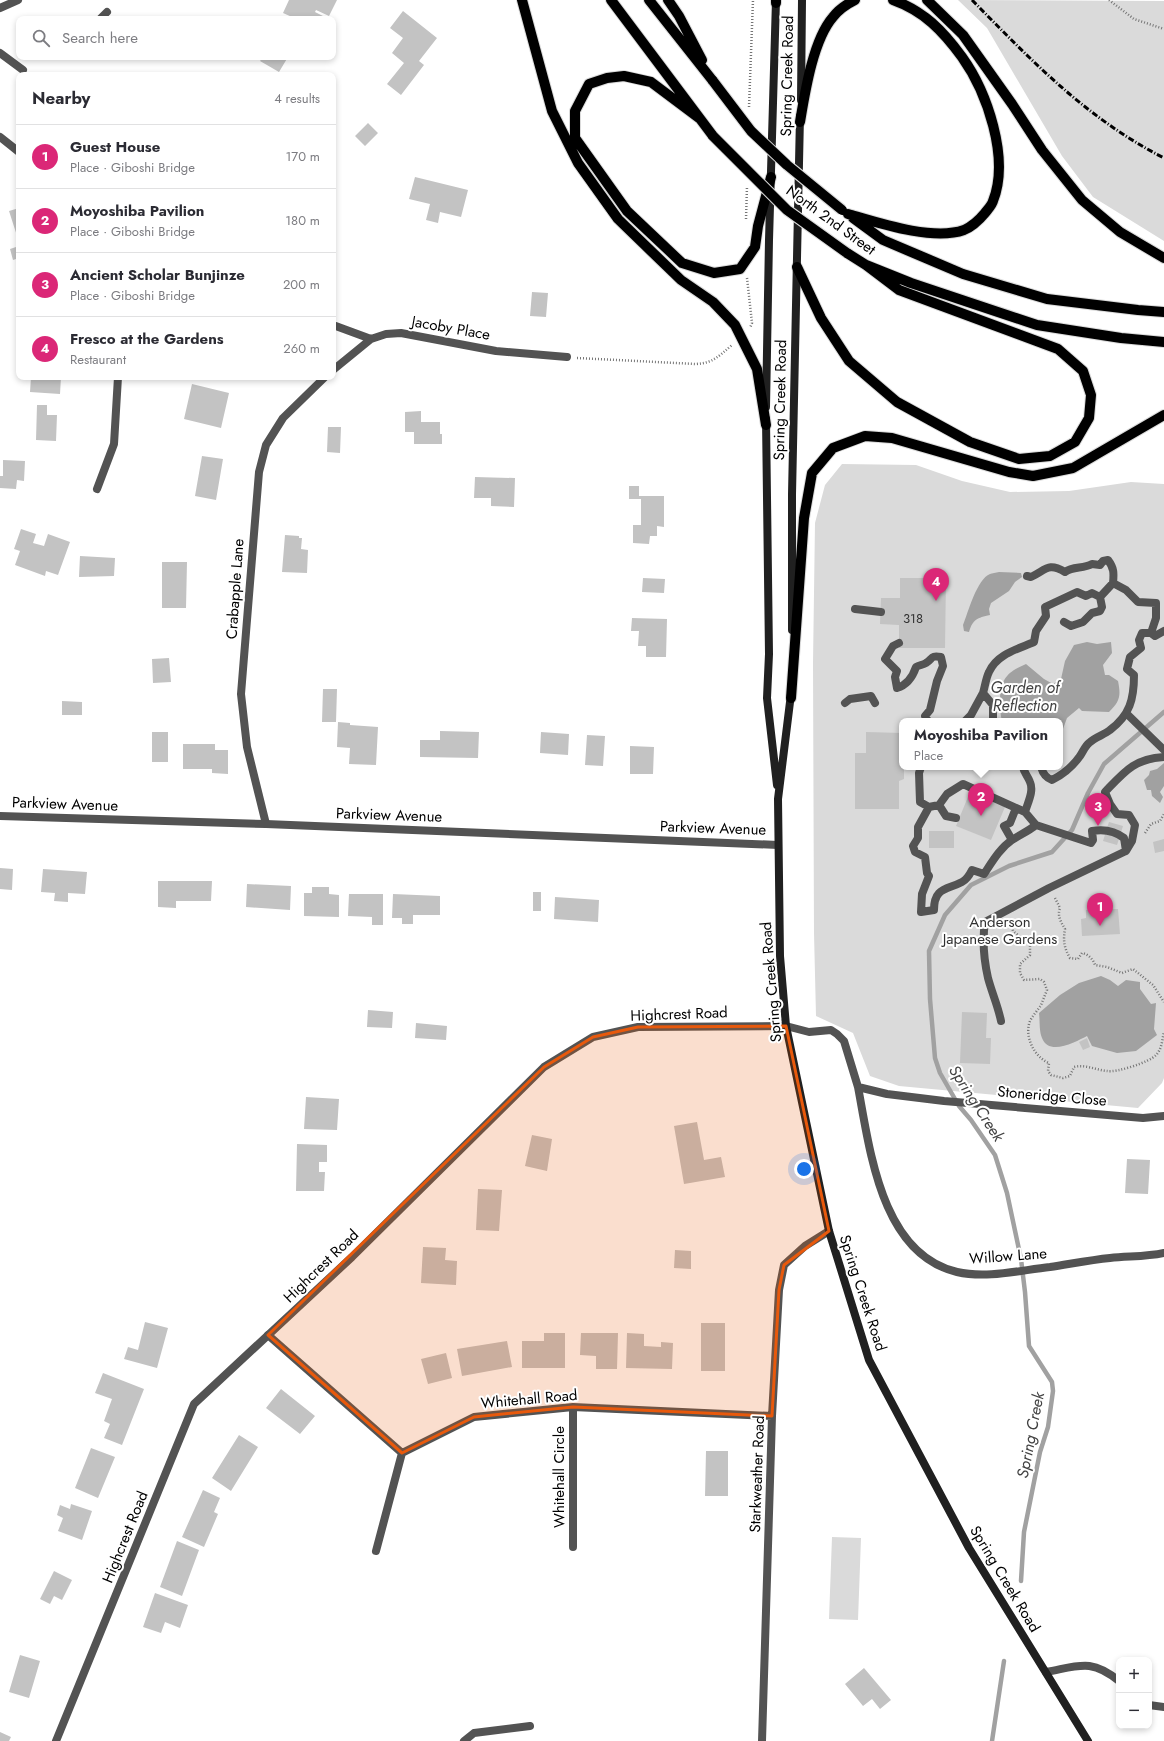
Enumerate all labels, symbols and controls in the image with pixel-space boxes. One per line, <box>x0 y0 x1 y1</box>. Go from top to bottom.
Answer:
street label: Spring Creek Road <box>775 15 799 137</box>
search box <box>16 16 336 60</box>
icon: search <box>30 27 52 49</box>
text: Search here <box>62 27 138 49</box>
text: Nearby <box>32 86 90 110</box>
text: 4 results <box>274 89 320 108</box>
text: Guest House <box>70 136 160 158</box>
text: 1 <box>42 147 48 166</box>
text: 170 m <box>285 147 320 166</box>
text: Place · Giboshi Bridge <box>70 158 195 177</box>
street label: North 2nd Street <box>782 180 881 260</box>
text: Moyoshiba Pavilion <box>70 200 204 222</box>
text: 2 <box>41 211 49 230</box>
text: 180 m <box>285 211 320 230</box>
text: Place · Giboshi Bridge <box>70 222 195 241</box>
text: Ancient Scholar Bunjinze <box>70 264 245 286</box>
text: 3 <box>41 275 49 294</box>
text: 200 m <box>283 275 320 294</box>
text: Place · Giboshi Bridge <box>70 286 195 305</box>
street label: Jacoby Place <box>408 310 492 346</box>
text: Fresco at the Gardens <box>70 328 224 350</box>
text: 4 <box>40 339 50 358</box>
text: 260 m <box>283 339 320 358</box>
street label: Spring Creek Road <box>768 339 792 461</box>
text: Restaurant <box>70 350 126 369</box>
street label: Crabapple Lane <box>221 538 250 640</box>
pin: 4 <box>923 568 949 601</box>
house number: 318 <box>903 609 923 628</box>
water label: Garden of Reflection <box>991 676 1062 717</box>
popup <box>899 718 1063 770</box>
text: Moyoshiba Pavilion <box>914 724 1048 746</box>
text: Place <box>914 746 943 765</box>
pin: 2 <box>968 783 994 816</box>
street label: Parkview Avenue <box>11 791 119 817</box>
pin: 3 <box>1085 793 1111 826</box>
street label: Parkview Avenue <box>335 802 443 828</box>
street label: Parkview Avenue <box>659 815 767 841</box>
pin: 1 <box>1087 893 1113 926</box>
park label: Anderson Japanese Gardens <box>941 911 1057 950</box>
street label: Spring Creek Road <box>755 921 787 1043</box>
street label: Highcrest Road <box>630 1001 728 1027</box>
water label: Spring Creek <box>943 1060 1011 1147</box>
street label: Stoneridge Close <box>996 1080 1108 1112</box>
your location <box>794 1159 814 1179</box>
street label: Highcrest Road <box>278 1224 364 1308</box>
street label: Spring Creek Road <box>834 1232 892 1354</box>
street label: Willow Lane <box>968 1242 1048 1270</box>
street label: Whitehall Road <box>480 1384 578 1414</box>
water label: Spring Creek <box>1011 1389 1050 1480</box>
street label: Starkweather Road <box>744 1415 770 1533</box>
street label: Whitehall Circle <box>548 1426 570 1528</box>
street label: Highcrest Road <box>97 1488 153 1586</box>
street label: Spring Creek Road <box>964 1522 1046 1636</box>
map controls <box>1116 1657 1152 1729</box>
button: + <box>1116 1657 1152 1693</box>
button: − <box>1116 1693 1152 1729</box>

